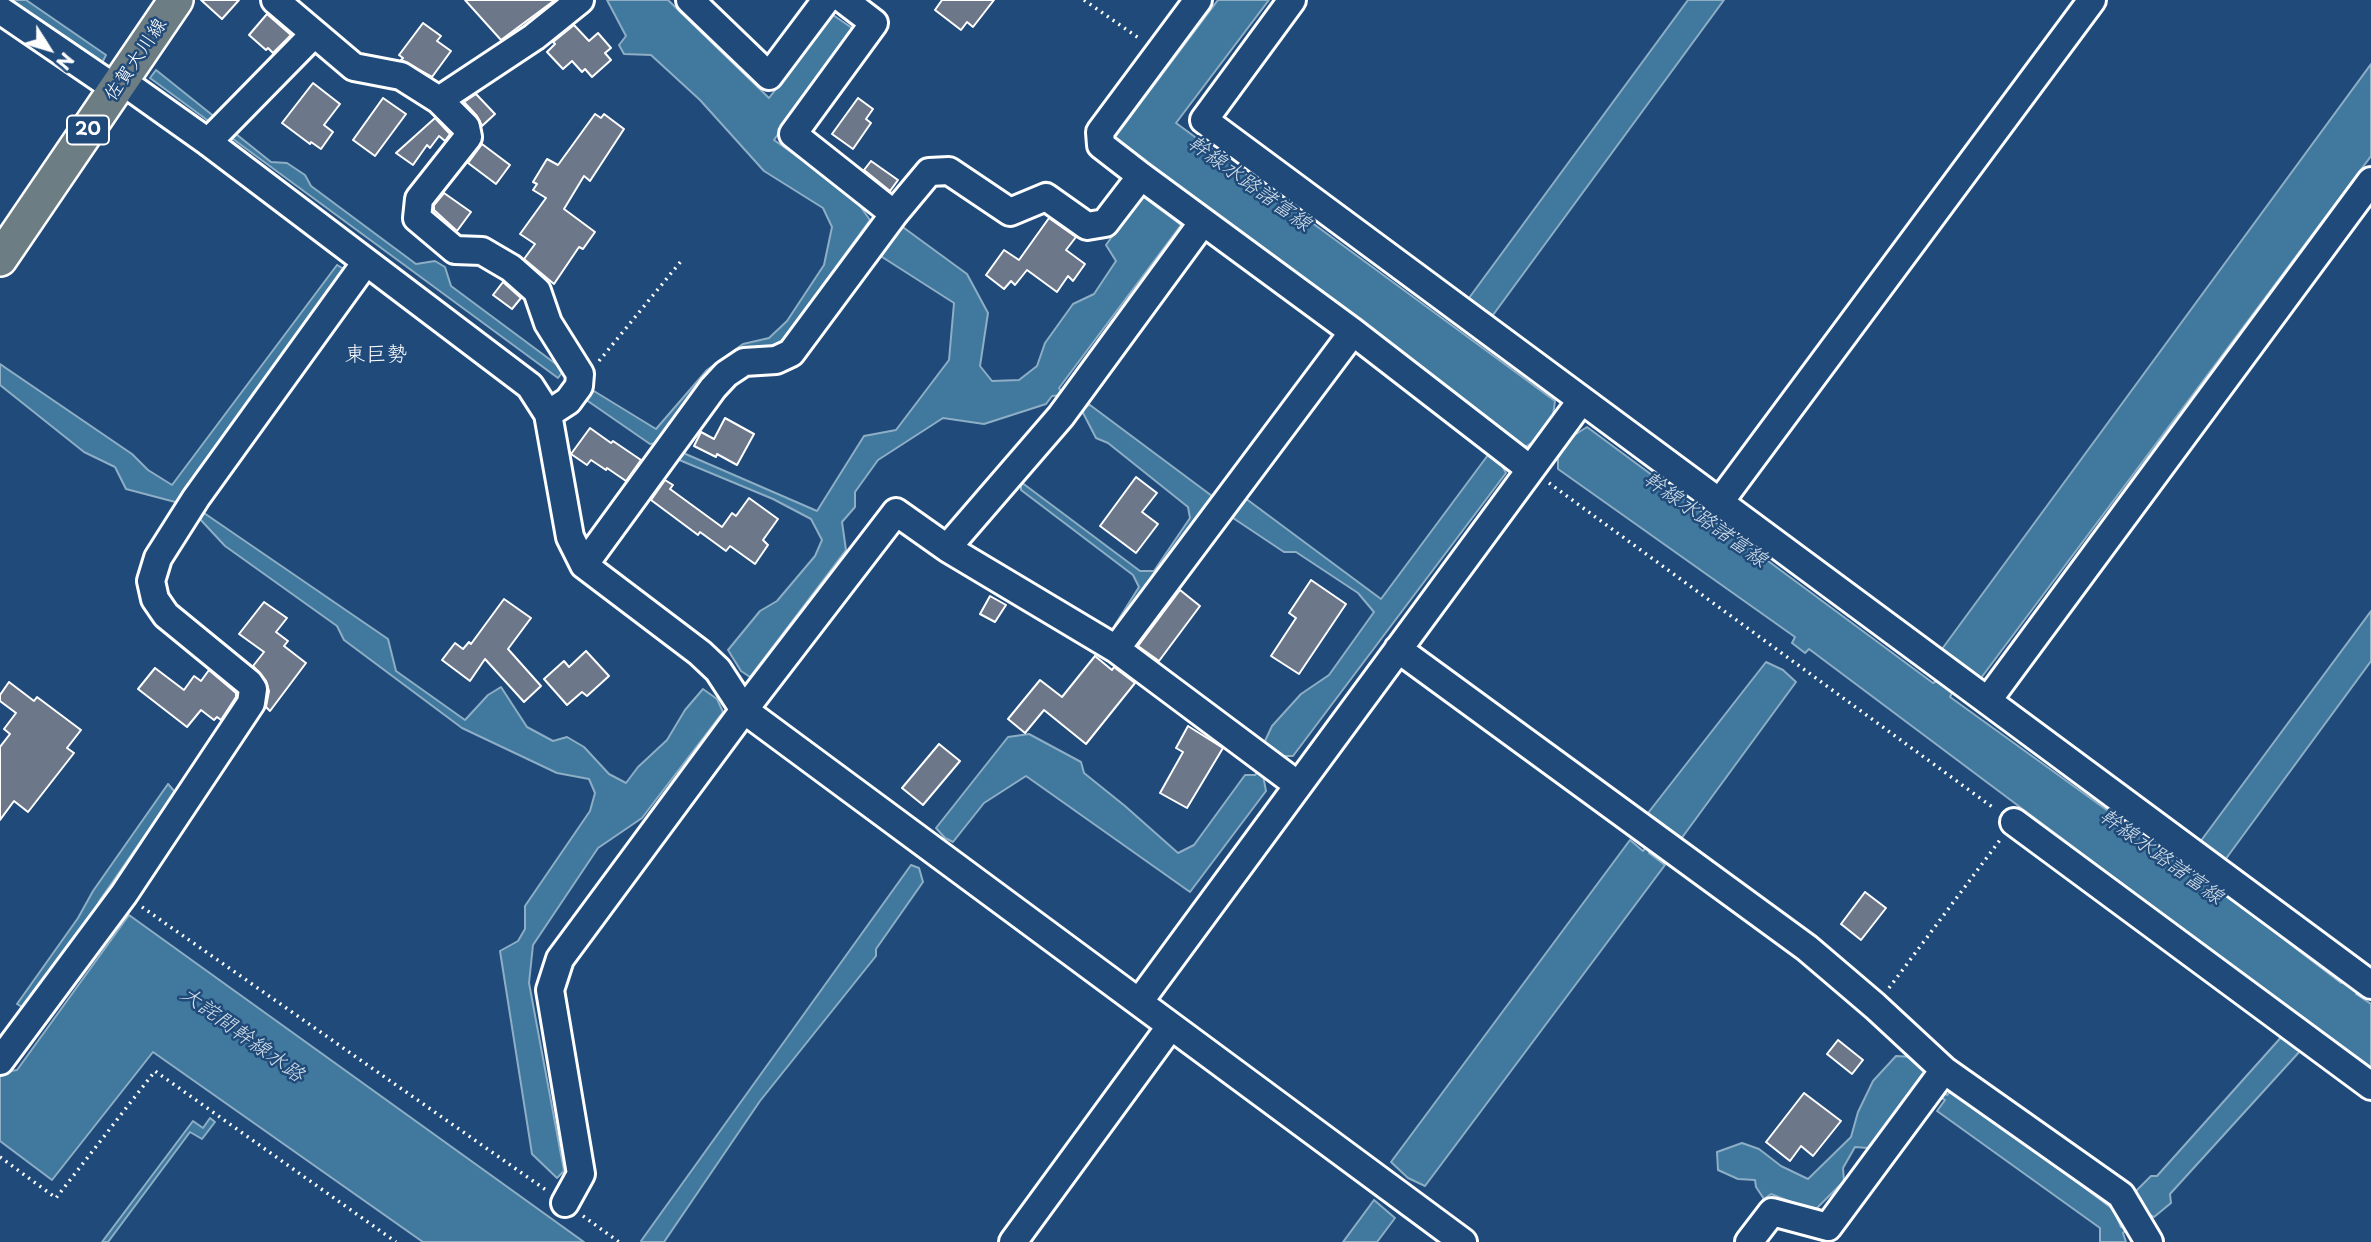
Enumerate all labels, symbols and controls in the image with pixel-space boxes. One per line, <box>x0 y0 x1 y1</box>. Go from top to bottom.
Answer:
north arrow <box>14 14 84 84</box>
street label: 佐賀大川線 <box>100 14 172 106</box>
text: N <box>50 47 81 76</box>
road number: 20 <box>67 116 109 145</box>
water label: 幹線水路諸富線 <box>1182 131 1316 237</box>
district label: 東巨勢 <box>345 342 407 368</box>
water label: 幹線水路諸富線 <box>1638 467 1772 573</box>
water label: 幹線水路諸富線 <box>2094 804 2228 910</box>
water label: 大詫間幹線水路 <box>175 982 309 1088</box>

